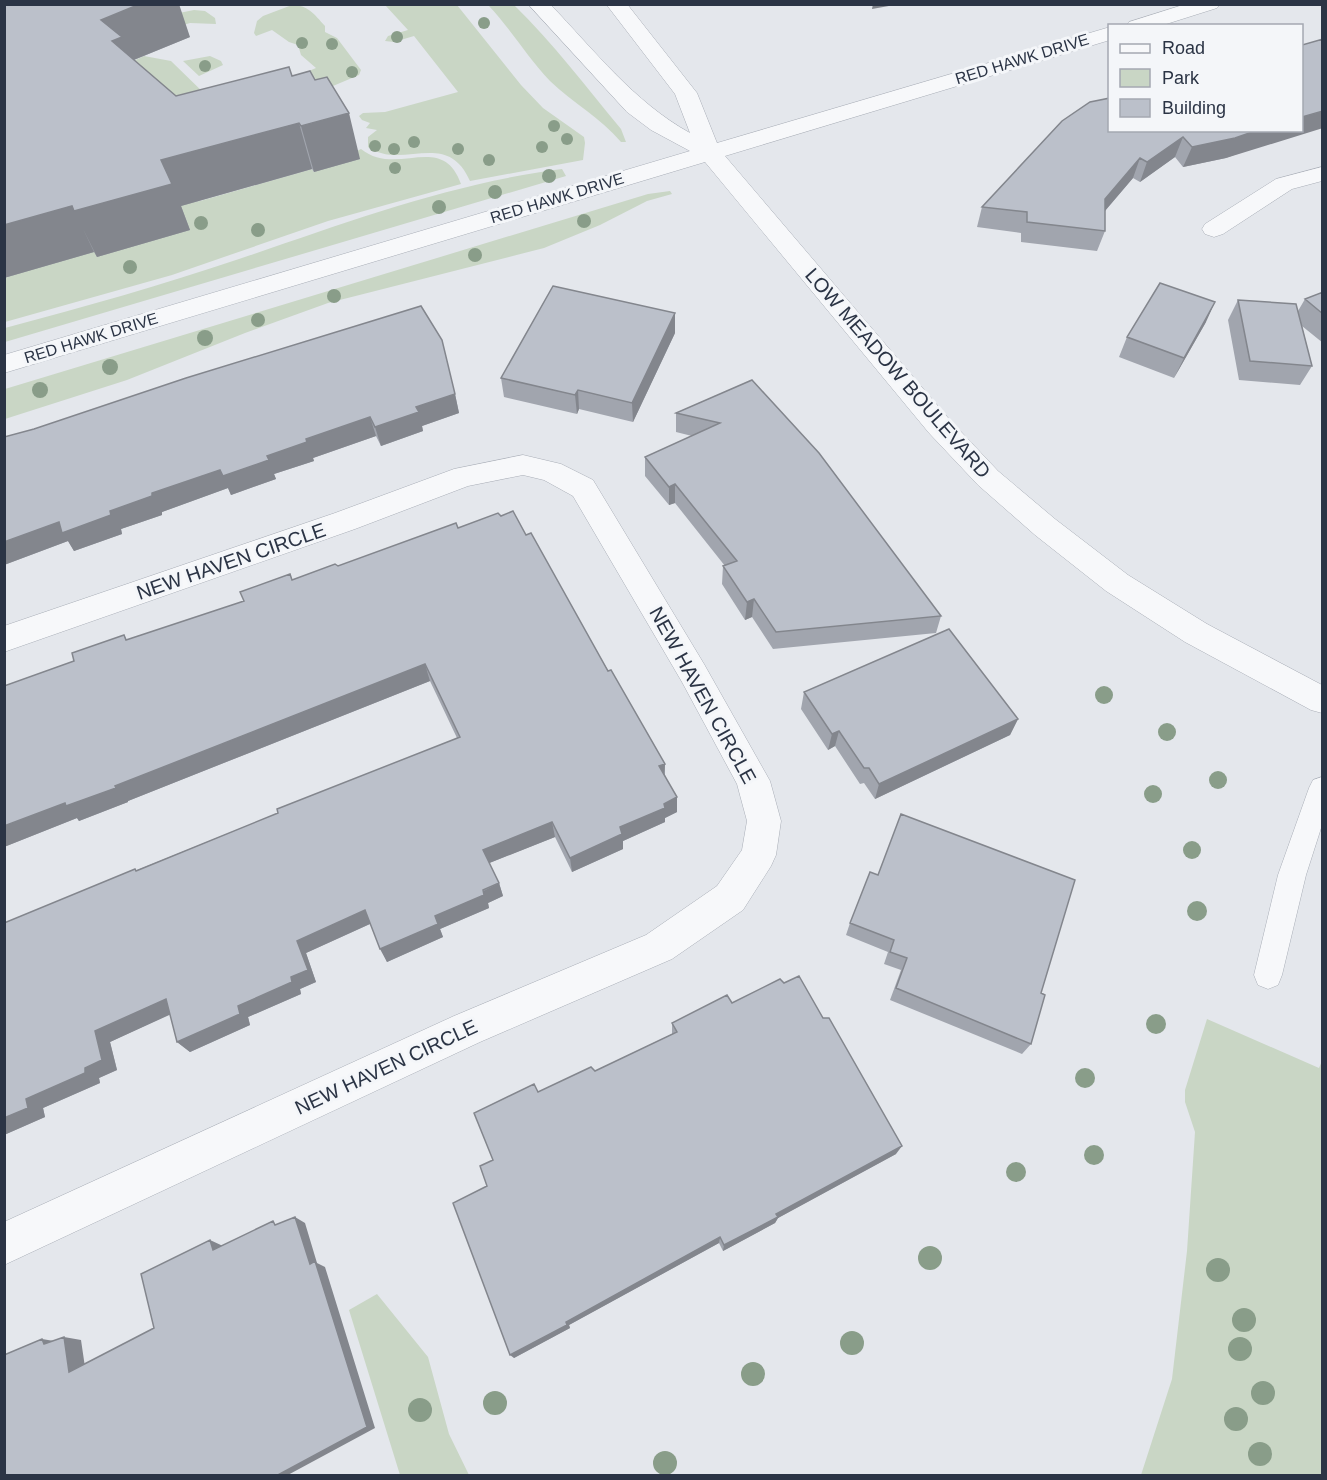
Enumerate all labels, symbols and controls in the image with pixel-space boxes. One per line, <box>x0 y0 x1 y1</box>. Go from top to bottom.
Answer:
legend <box>1108 24 1303 132</box>
street label: RED HAWK DRIVE <box>953 31 1091 87</box>
text: Road <box>1162 38 1205 58</box>
text: Park <box>1162 68 1200 88</box>
text: Building <box>1162 98 1226 118</box>
street label: RED HAWK DRIVE <box>488 170 626 226</box>
street label: LOW MEADOW BOULEVARD <box>801 264 995 482</box>
street label: RED HAWK DRIVE <box>22 310 160 366</box>
street label: NEW HAVEN CIRCLE <box>134 518 328 604</box>
street label: NEW HAVEN CIRCLE <box>645 603 761 787</box>
street label: NEW HAVEN CIRCLE <box>291 1015 481 1119</box>

